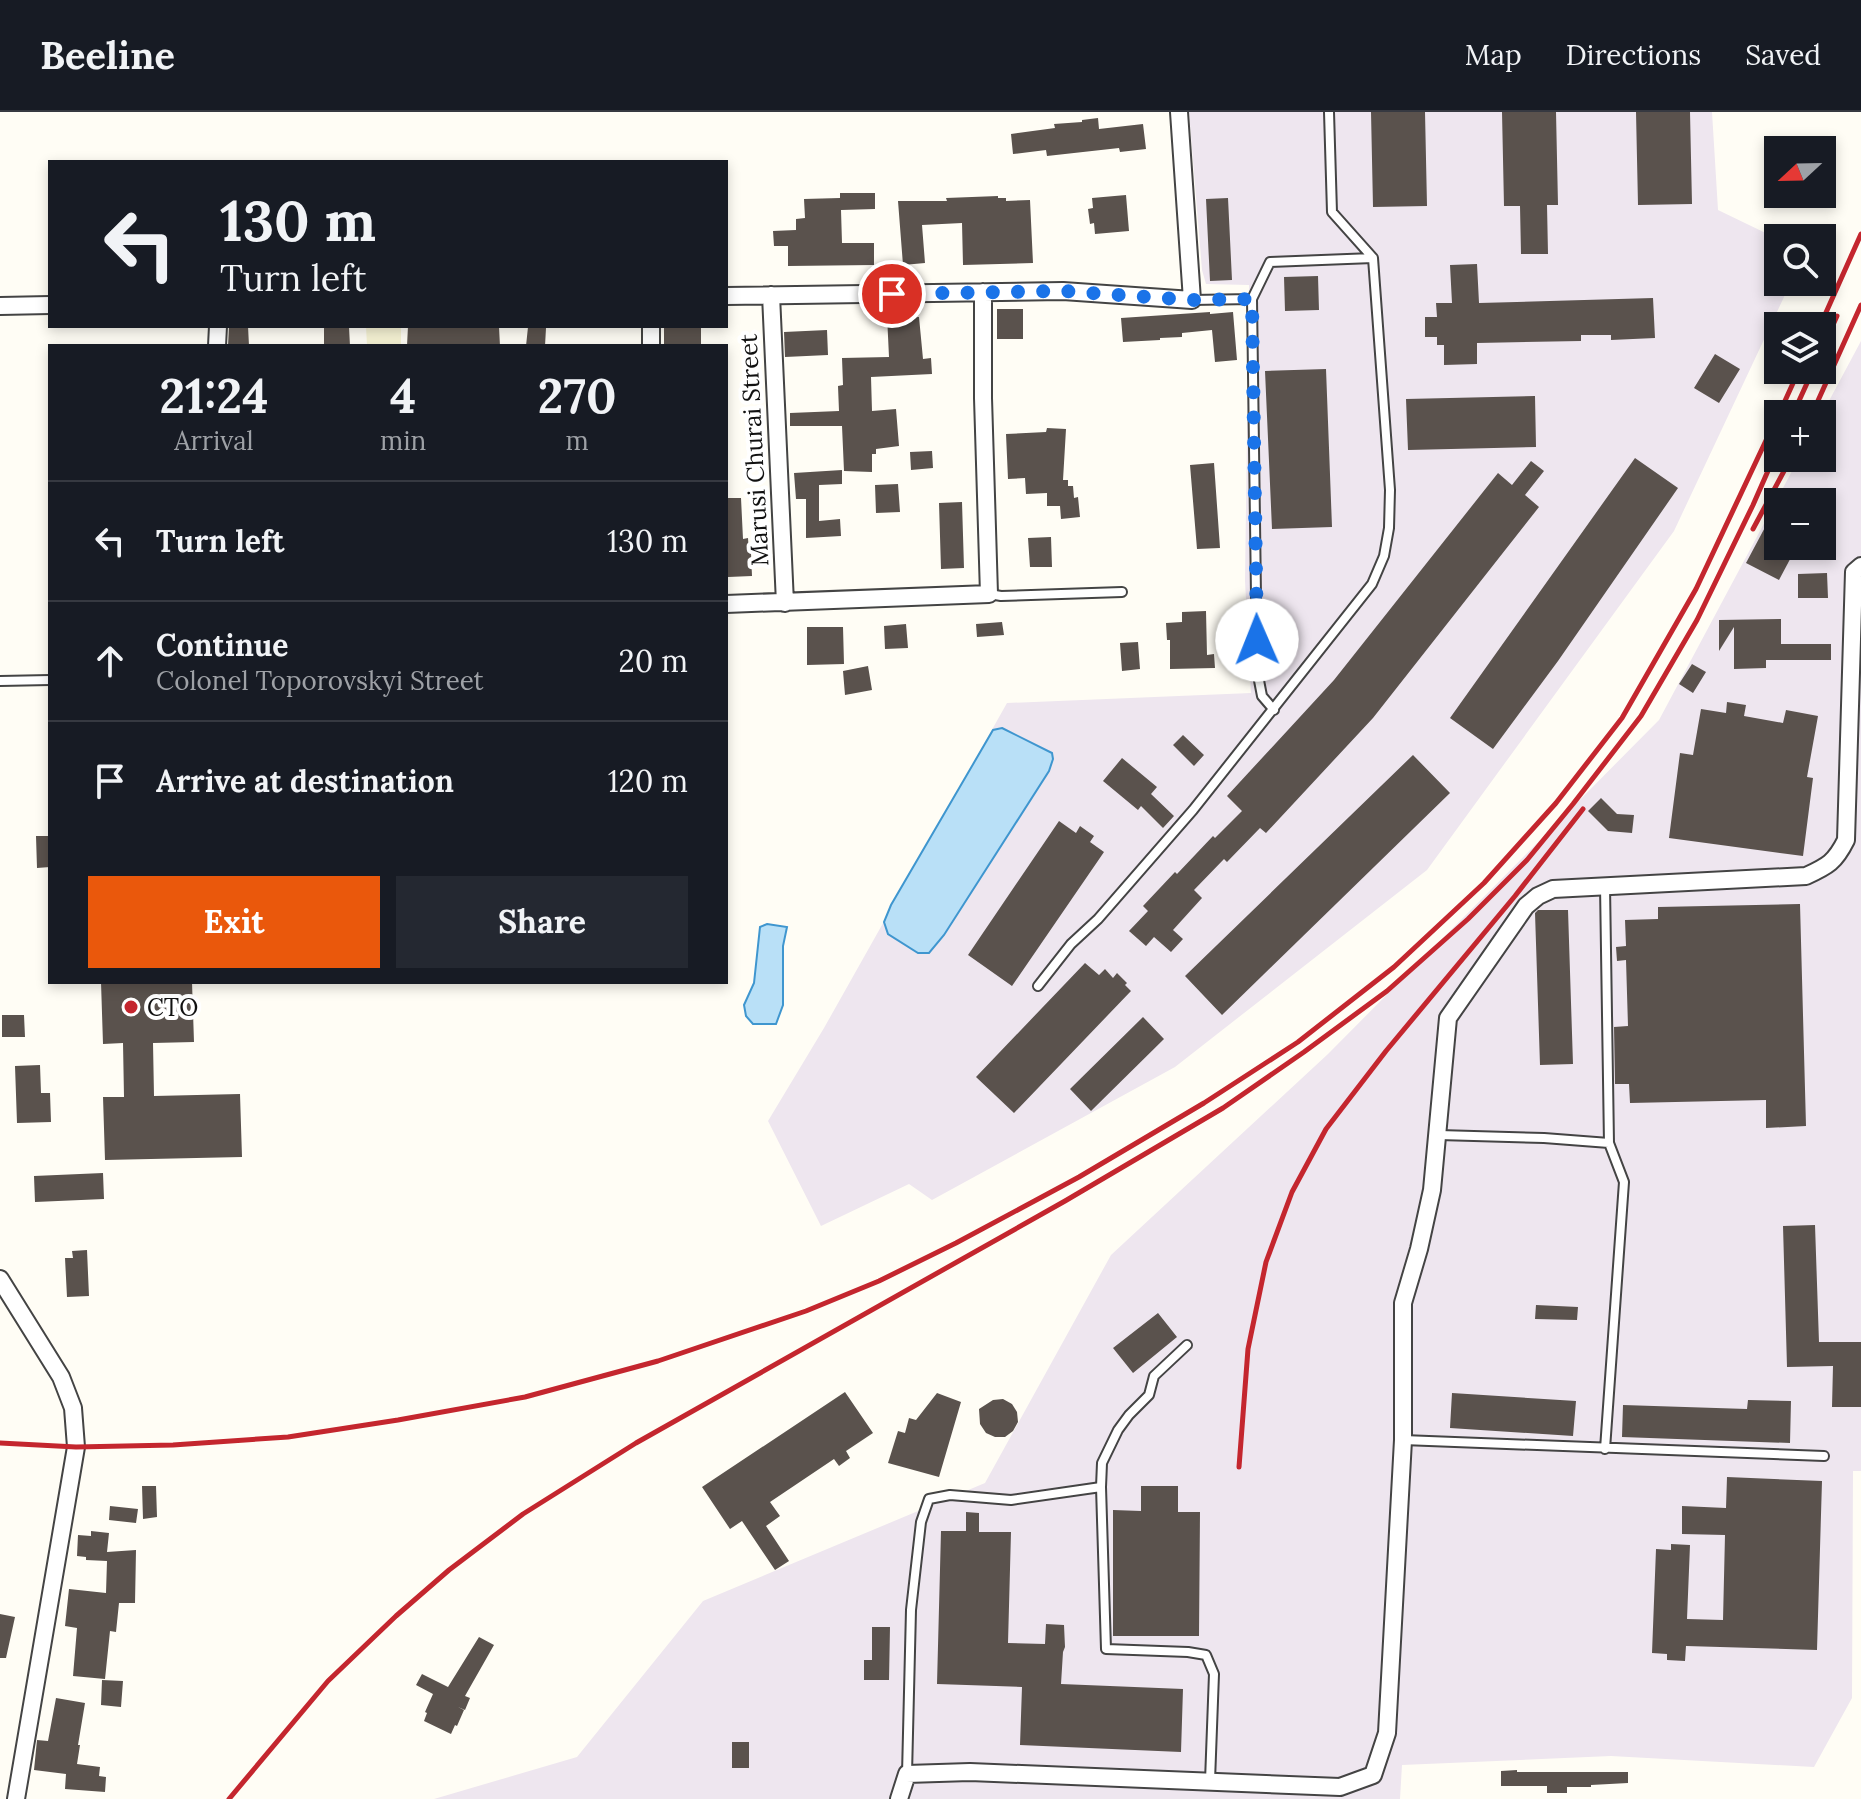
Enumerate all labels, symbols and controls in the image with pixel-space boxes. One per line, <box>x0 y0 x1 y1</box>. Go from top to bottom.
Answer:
text: Beeline <box>40 31 175 79</box>
text: Map <box>1465 37 1522 73</box>
text: Directions <box>1566 37 1701 73</box>
text: Saved <box>1745 37 1821 73</box>
north arrow <box>1764 136 1836 208</box>
map controls <box>1764 136 1836 560</box>
text: 130 m <box>220 185 376 256</box>
icon: left <box>88 192 192 296</box>
button: search <box>1764 224 1836 296</box>
text: Turn left <box>220 255 367 301</box>
pin <box>858 260 926 328</box>
icon: arrive <box>870 272 914 316</box>
button: layers <box>1764 312 1836 384</box>
street label: Marusi Churai Street <box>732 332 776 567</box>
text: 21:24 <box>160 365 268 426</box>
text: 4 <box>390 365 416 426</box>
text: 270 <box>538 365 616 426</box>
button: + <box>1764 400 1836 472</box>
text: Arrival <box>174 424 254 457</box>
text: min <box>380 424 426 457</box>
text: m <box>566 424 589 457</box>
button: − <box>1764 488 1836 560</box>
icon: left <box>88 519 132 563</box>
text: Turn left <box>156 522 284 560</box>
text: 130 m <box>607 522 688 560</box>
position arrow <box>1215 598 1299 682</box>
text: Continue <box>156 626 288 664</box>
icon: ahead <box>88 639 132 683</box>
text: 20 m <box>619 642 688 680</box>
text: Colonel Toporovskyi Street <box>156 664 484 697</box>
icon: arrive <box>88 759 132 803</box>
text: Arrive at destination <box>156 762 454 800</box>
text: 120 m <box>608 762 688 800</box>
button: Exit <box>88 876 380 968</box>
button: Share <box>396 876 688 968</box>
place label: СТО <box>147 992 198 1023</box>
marker: СТО <box>122 998 140 1016</box>

